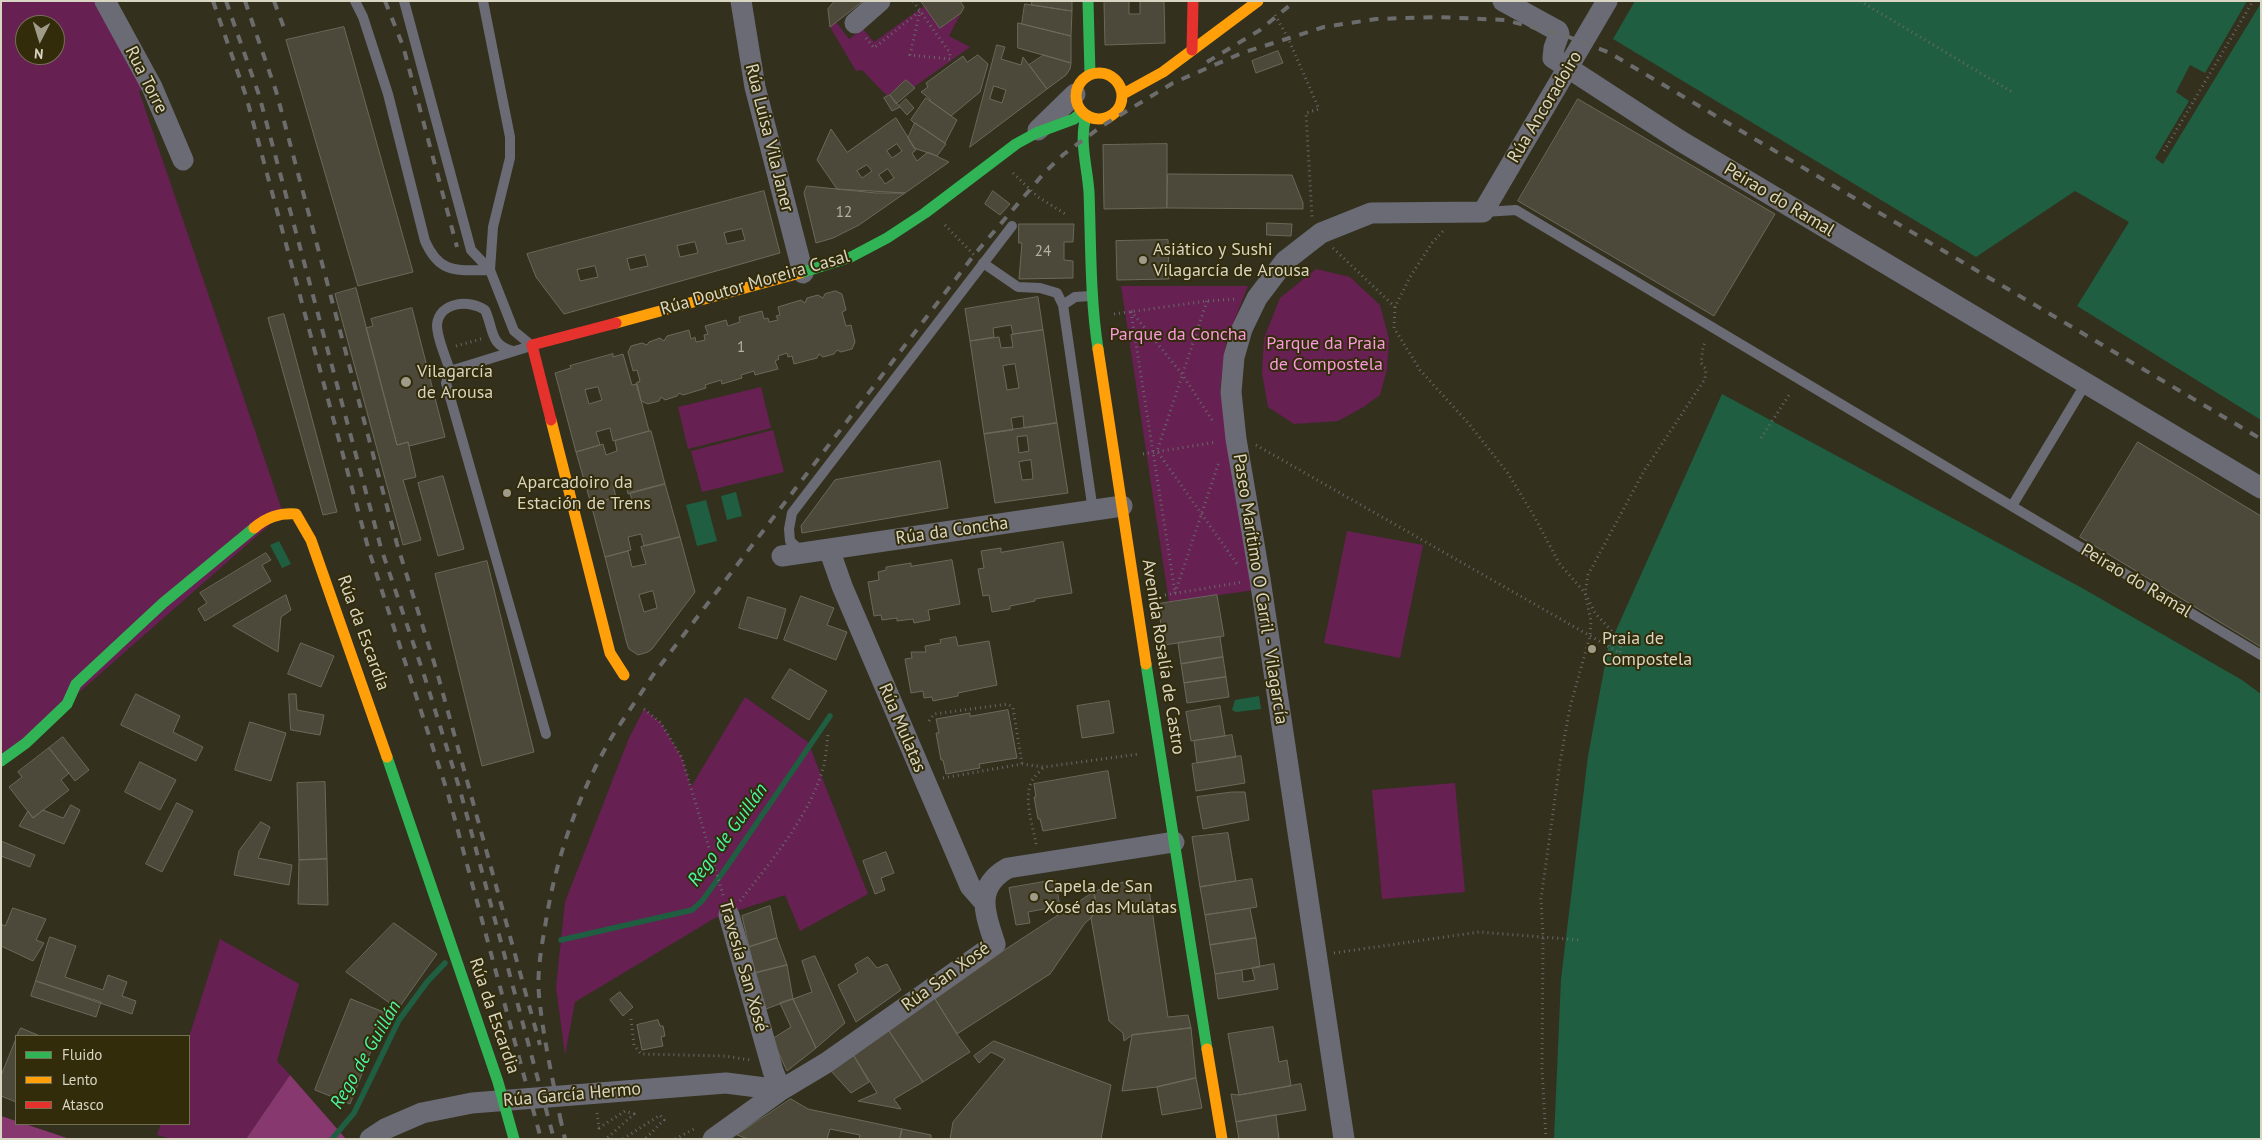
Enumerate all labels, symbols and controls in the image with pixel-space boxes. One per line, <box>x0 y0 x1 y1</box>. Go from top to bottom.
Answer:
north arrow <box>15 15 65 65</box>
street label: Rua Torre <box>120 43 172 117</box>
text: N <box>33 45 44 63</box>
street label: Rúa Ancoradoiro <box>1503 47 1587 167</box>
street label: Rúa Luisa Vila Janer <box>740 62 798 214</box>
street label: Peirao do Ramal <box>1720 158 1838 242</box>
house number: 12 <box>836 204 852 222</box>
place label: Asiático y Sushi Vilagarcía de Arousa <box>1153 239 1310 282</box>
house number: 24 <box>1035 243 1051 261</box>
street label: Rúa Doutor Moreira Casal <box>658 246 852 320</box>
marker: Asiático y Sushi Vilagarcía de Arousa <box>1137 254 1149 266</box>
park label: Parque da Concha <box>1109 324 1247 346</box>
park label: Parque da Praia de Compostela <box>1266 333 1386 376</box>
house number: 1 <box>737 339 745 357</box>
place label: Vilagarcía de Arousa <box>417 361 493 404</box>
marker: Vilagarcía de Arousa <box>399 375 413 389</box>
street label: Paseo Marítimo O Carril - Vilagarcía <box>1228 452 1292 726</box>
place label: Aparcadoiro da Estación de Trens <box>517 472 651 514</box>
marker: Aparcadoiro da Estación de Trens <box>501 487 513 499</box>
street label: Rúa da Concha <box>894 512 1010 550</box>
street label: Peirao do Ramal <box>2077 539 2195 623</box>
street label: Avenida Rosalía de Castro <box>1137 558 1189 756</box>
street label: Rúa da Escardia <box>332 572 394 694</box>
place label: Praia de Compostela <box>1602 628 1692 670</box>
marker: Praia de Compostela <box>1586 643 1598 655</box>
street label: Rúa Mulatas <box>874 680 930 776</box>
water label: Rego de Guillán <box>683 779 773 891</box>
place label: Capela de San Xosé das Mulatas <box>1044 876 1177 919</box>
marker: Capela de San Xosé das Mulatas <box>1028 891 1040 903</box>
street label: Travesía San Xosé <box>714 897 772 1035</box>
street label: Rúa San Xosé <box>898 938 994 1016</box>
street label: Rúa da Escardia <box>464 955 524 1077</box>
water label: Rego de Guillán <box>326 997 406 1113</box>
legend <box>15 1035 190 1125</box>
text: Fluido <box>62 1045 102 1064</box>
text: Lento <box>62 1070 98 1089</box>
street label: Rúa García Hermo <box>502 1078 642 1112</box>
text: Atasco <box>62 1095 104 1114</box>

